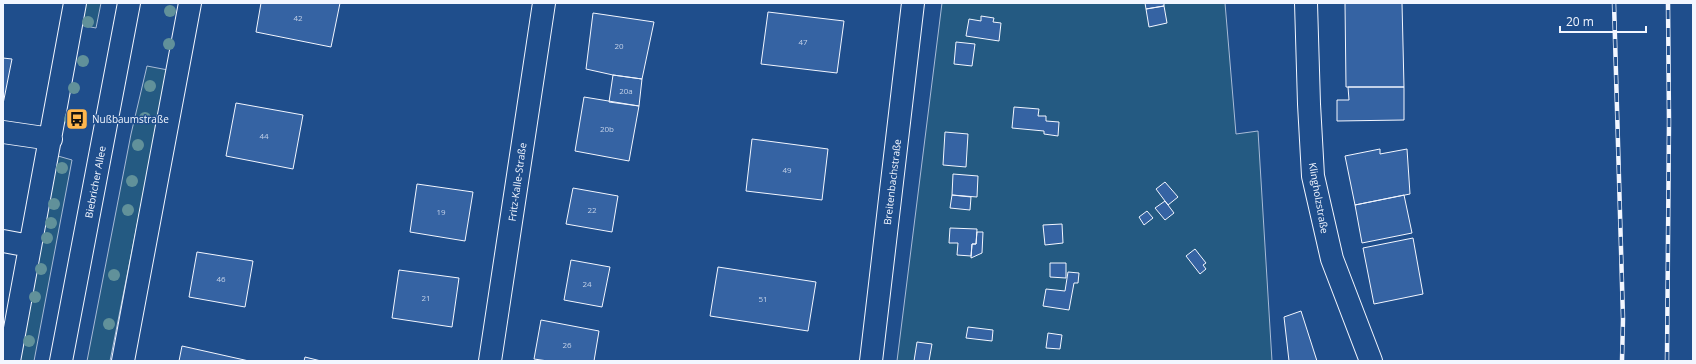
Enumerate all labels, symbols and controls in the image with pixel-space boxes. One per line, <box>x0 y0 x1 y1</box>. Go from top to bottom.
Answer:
scale bar <box>1560 8 1646 34</box>
house number: 42 <box>293 12 303 23</box>
text: 20 m <box>1566 13 1594 30</box>
house number: 47 <box>798 36 808 47</box>
house number: 20 <box>614 40 624 51</box>
house number: 20a <box>619 85 633 96</box>
bus stop icon: Nußbaumstraße <box>64 106 90 132</box>
place label: Nußbaumstraße <box>92 112 169 126</box>
house number: 20b <box>600 123 614 134</box>
house number: 44 <box>259 130 269 141</box>
street label: Breitenbachstraße <box>880 138 904 226</box>
street label: Fritz-Kalle-Straße <box>505 141 530 222</box>
street label: Biebricher Allee <box>81 144 109 219</box>
street label: Klingholzstraße <box>1306 161 1332 235</box>
house number: 49 <box>782 164 792 175</box>
house number: 22 <box>587 204 597 215</box>
house number: 19 <box>436 206 446 217</box>
house number: 46 <box>216 273 226 284</box>
house number: 24 <box>582 278 592 289</box>
house number: 21 <box>421 292 431 303</box>
house number: 51 <box>758 293 768 304</box>
house number: 26 <box>562 339 572 350</box>

